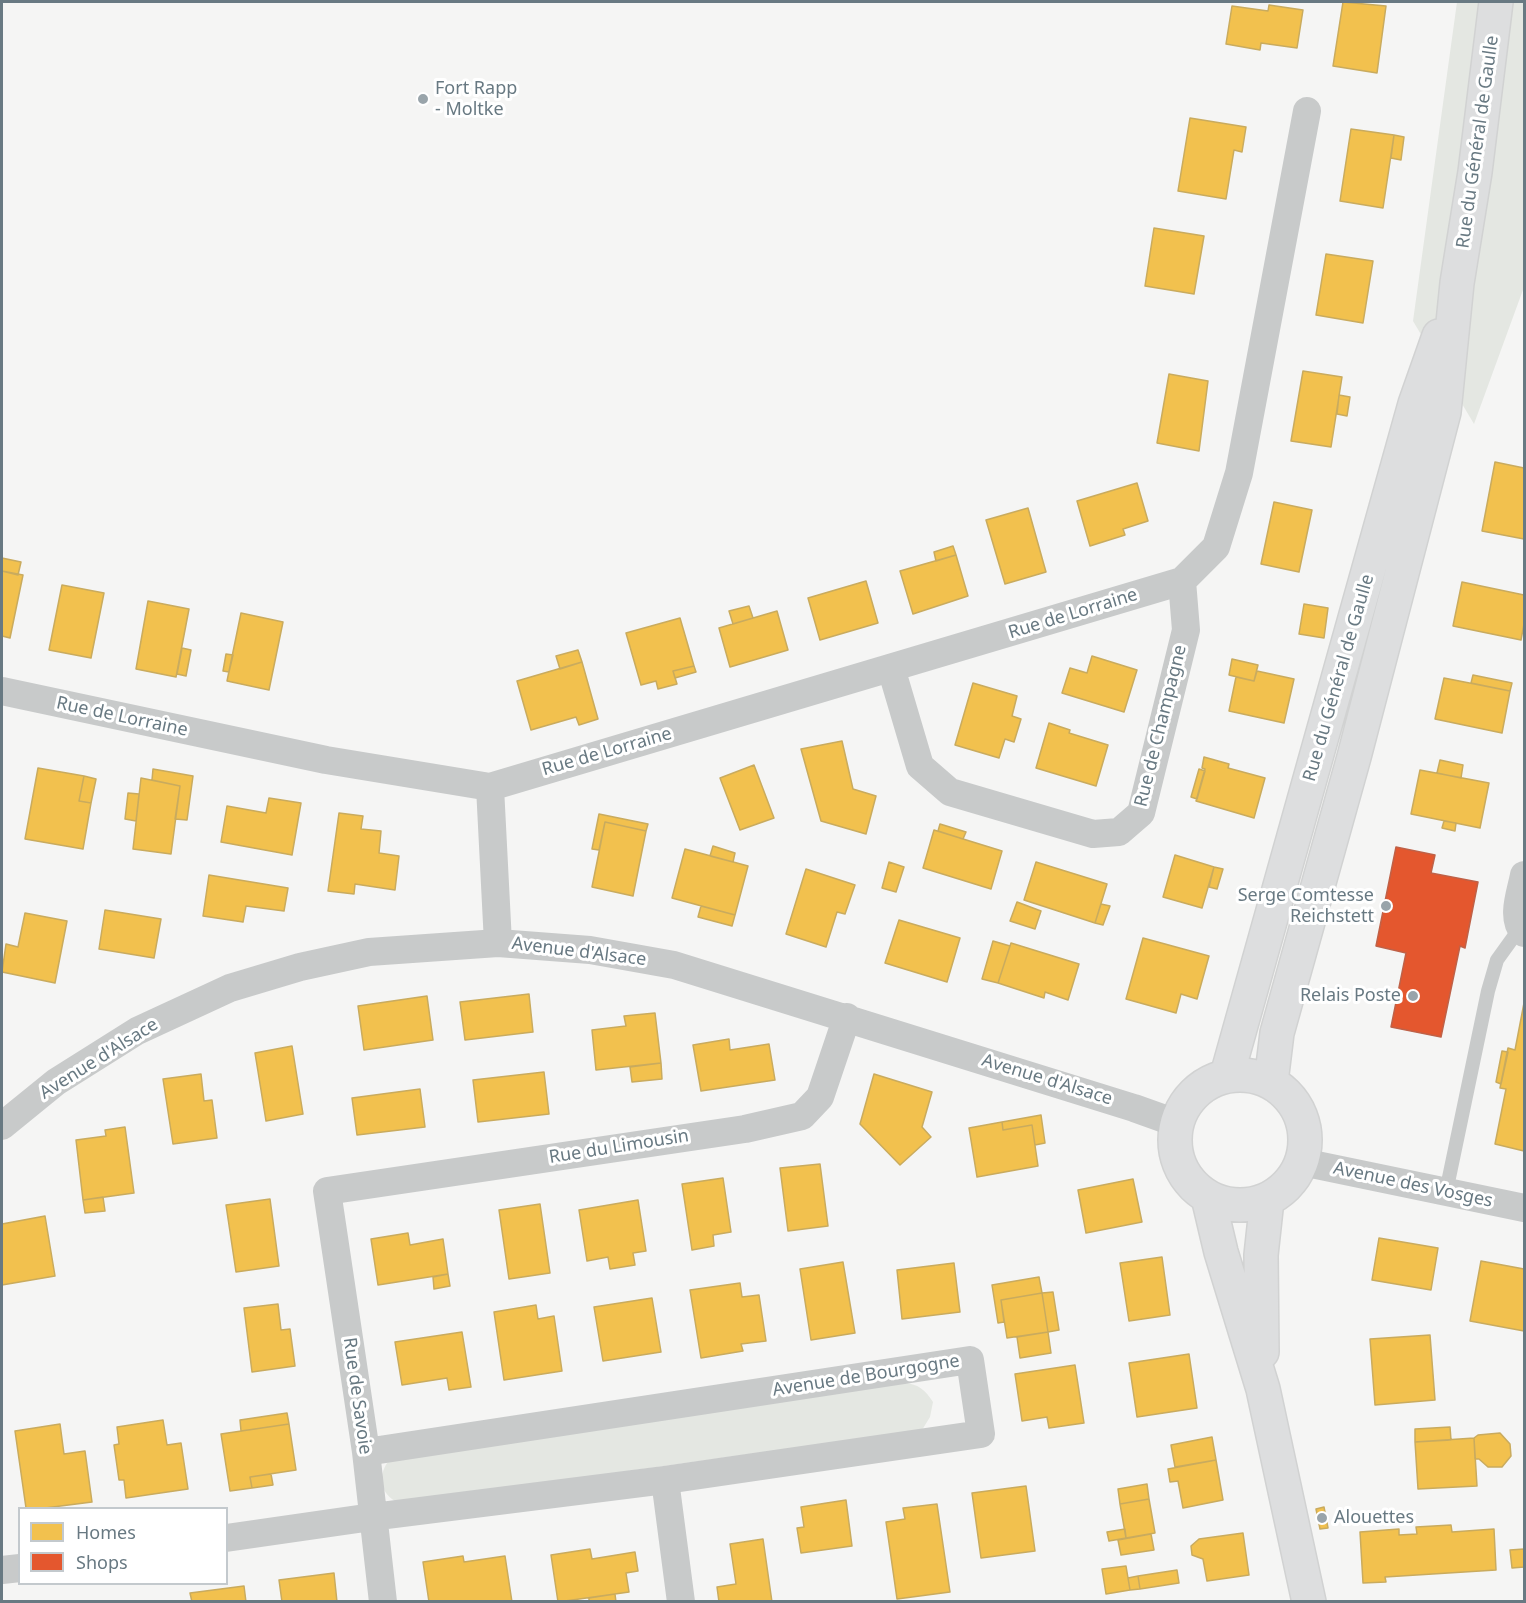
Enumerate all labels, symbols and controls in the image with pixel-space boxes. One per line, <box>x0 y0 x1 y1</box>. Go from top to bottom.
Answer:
street label: Rue du Général de Gaulle <box>1452 34 1504 250</box>
place label: Fort Rapp - Moltke <box>435 78 517 121</box>
marker: Fort Rapp - Moltke <box>416 92 430 106</box>
street label: Rue du Général de Gaulle <box>1299 572 1379 784</box>
street label: Rue de Lorraine <box>1006 584 1140 644</box>
street label: Rue de Champagne <box>1130 643 1192 809</box>
street label: Rue de Lorraine <box>54 693 190 741</box>
street label: Rue de Lorraine <box>540 723 674 781</box>
place label: Serge Comtesse Reichstett <box>1238 885 1374 928</box>
marker: Serge Comtesse Reichstett <box>1379 899 1393 913</box>
street label: Avenue d'Alsace <box>510 933 648 971</box>
place label: Relais Poste <box>1300 985 1401 1007</box>
marker: Relais Poste <box>1406 989 1420 1003</box>
street label: Avenue d'Alsace <box>36 1014 162 1104</box>
street label: Avenue d'Alsace <box>979 1050 1115 1110</box>
street label: Rue du Limousin <box>548 1125 690 1169</box>
street label: Avenue des Vosges <box>1331 1158 1495 1212</box>
street label: Rue de Savoie <box>338 1336 376 1456</box>
street label: Avenue de Bourgogne <box>771 1351 961 1401</box>
legend <box>18 1507 228 1585</box>
place label: Alouettes <box>1334 1507 1414 1529</box>
marker: Alouettes <box>1315 1511 1329 1525</box>
text: Homes <box>76 1520 136 1544</box>
text: Shops <box>76 1550 128 1574</box>

